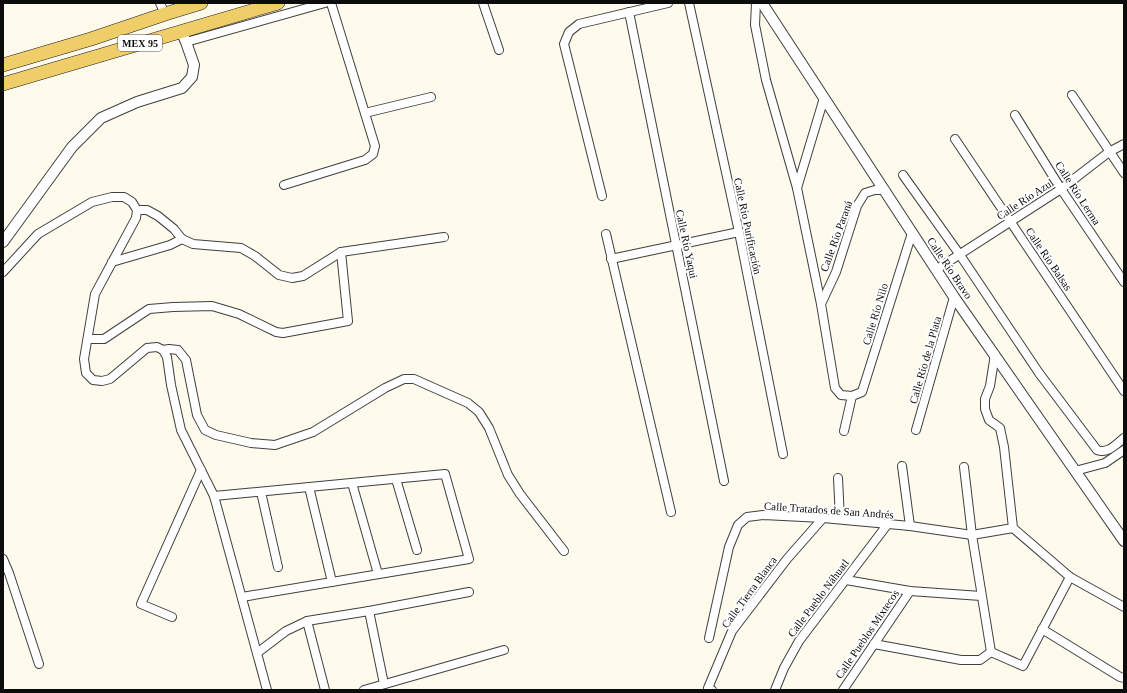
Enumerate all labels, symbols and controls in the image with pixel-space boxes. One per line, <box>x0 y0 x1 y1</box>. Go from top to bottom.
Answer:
road number: MEX 95 <box>118 35 162 51</box>
street label: Calle Río Lerma <box>1053 159 1103 227</box>
street label: Calle Río Azul <box>994 176 1056 222</box>
street label: Calle Río Purificación <box>732 177 764 276</box>
street label: Calle Río Paraná <box>818 199 854 273</box>
street label: Calle Río Yaqui <box>674 209 700 279</box>
street label: Calle Río Balsas <box>1024 225 1074 293</box>
street label: Calle Río Bravo <box>925 235 975 301</box>
street label: Calle Río Nilo <box>860 281 890 346</box>
street label: Calle Río de la Plata <box>907 315 943 405</box>
street label: Calle Tratados de San Andrés <box>764 499 894 521</box>
street label: Calle Tierra Blanca <box>719 554 779 630</box>
street label: Calle Pueblo Náhuatl <box>785 557 851 639</box>
street label: Calle Pueblos Mixtecos <box>833 587 901 681</box>

